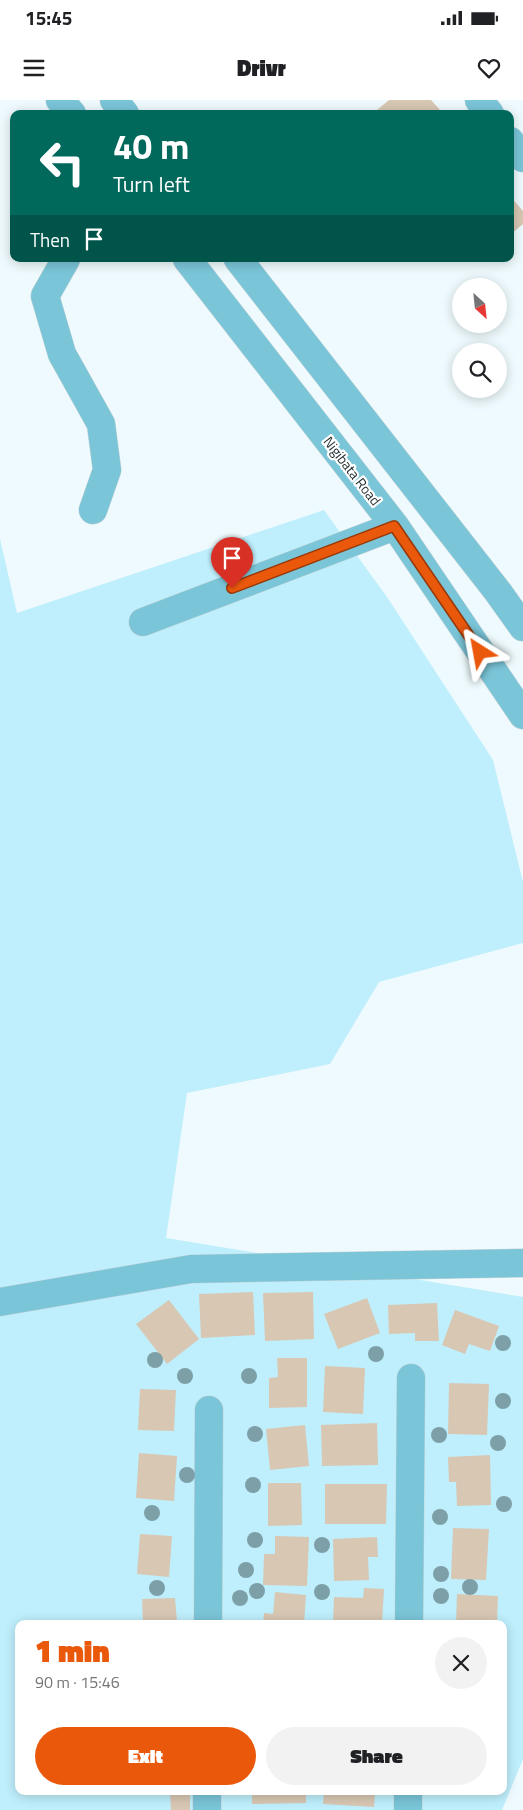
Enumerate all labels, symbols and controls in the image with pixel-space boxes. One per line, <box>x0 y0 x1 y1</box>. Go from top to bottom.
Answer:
text: 15:45 <box>25 3 72 32</box>
text: Drivr <box>237 51 286 85</box>
icon: menu <box>20 54 48 82</box>
icon: heart <box>475 54 503 82</box>
text: 40 m <box>113 119 189 173</box>
icon: left <box>30 130 95 195</box>
text: Turn left <box>113 167 190 201</box>
text: Then <box>30 225 70 254</box>
icon: arrive <box>80 225 108 253</box>
north arrow <box>452 278 508 332</box>
map controls <box>452 278 507 398</box>
button: search <box>452 343 507 398</box>
street label: Nigibata Road <box>319 432 386 510</box>
pin <box>211 537 253 588</box>
icon: arrive <box>218 544 246 572</box>
position arrow <box>453 625 505 677</box>
text: 1 min <box>35 1628 110 1674</box>
button: close <box>435 1637 487 1689</box>
text: 90 m · 15:46 <box>35 1670 120 1694</box>
button: Exit <box>35 1727 256 1785</box>
button: Share <box>266 1727 487 1785</box>

